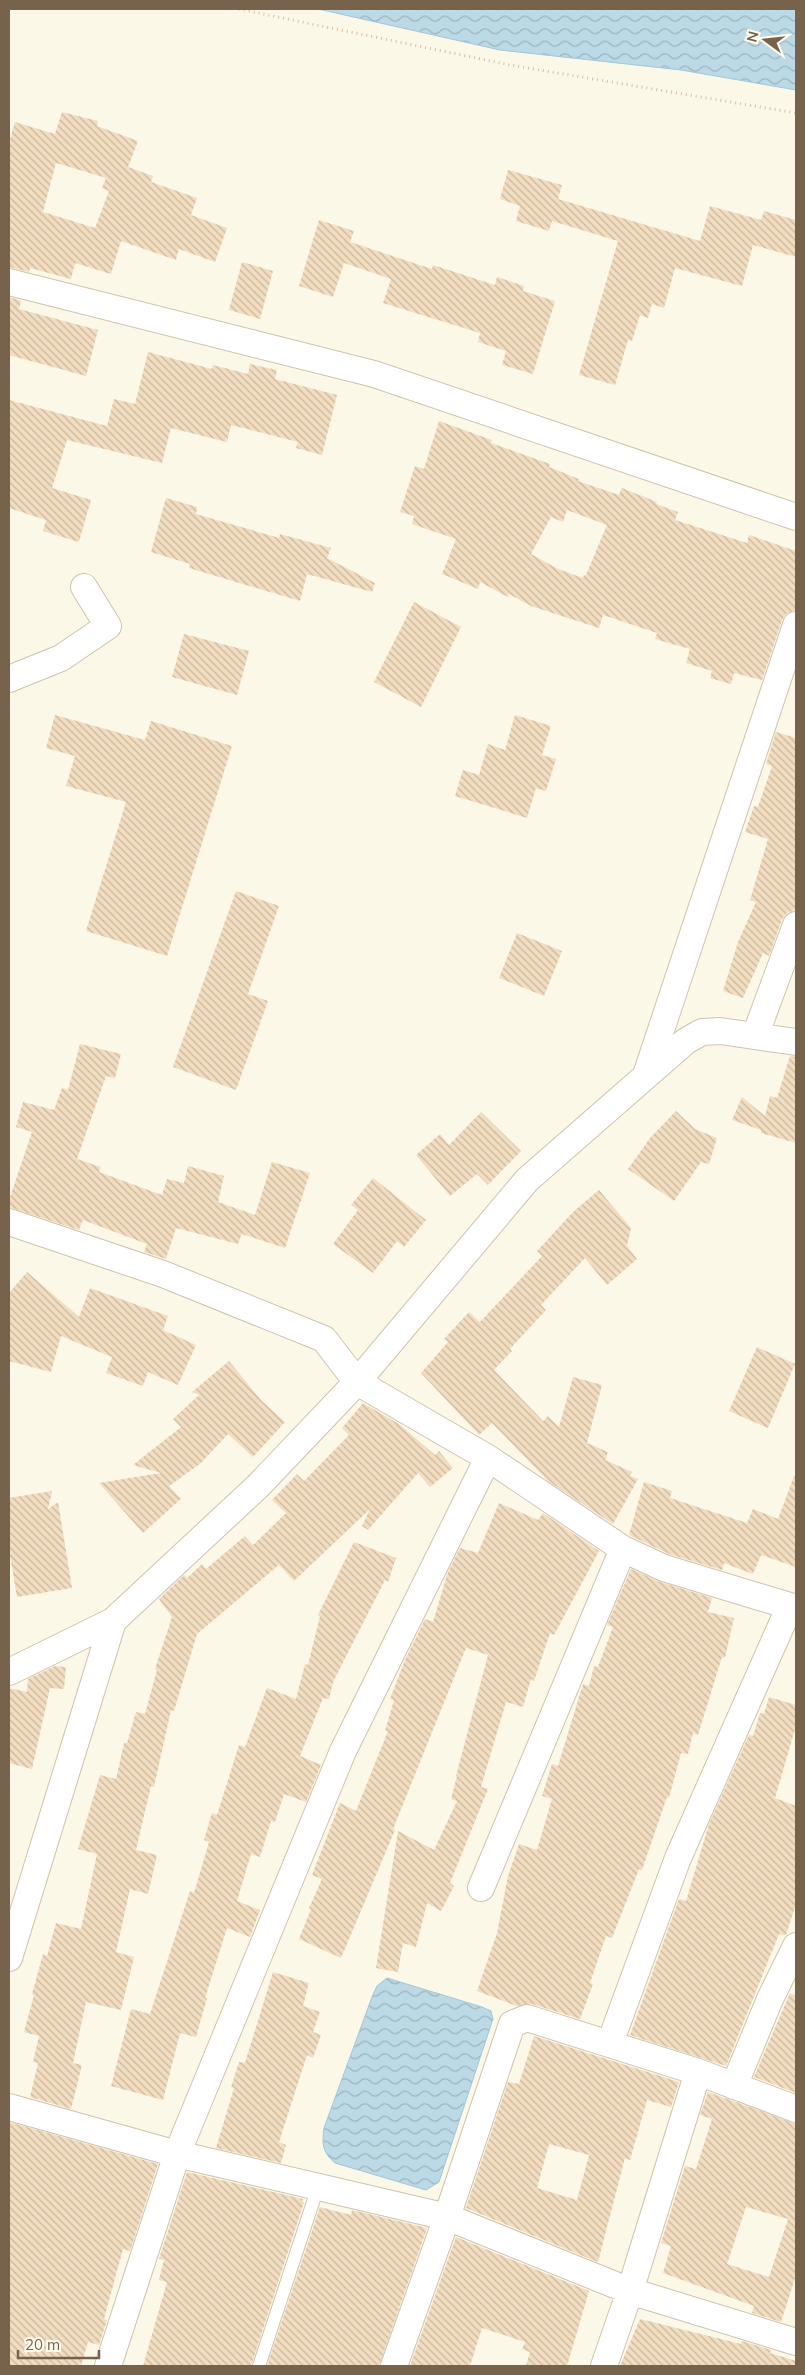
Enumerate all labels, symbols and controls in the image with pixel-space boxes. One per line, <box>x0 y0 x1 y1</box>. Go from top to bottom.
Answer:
north arrow <box>740 15 790 65</box>
text: N <box>742 29 763 44</box>
scale bar <box>18 2328 99 2360</box>
text: 20 m <box>25 2335 60 2354</box>

